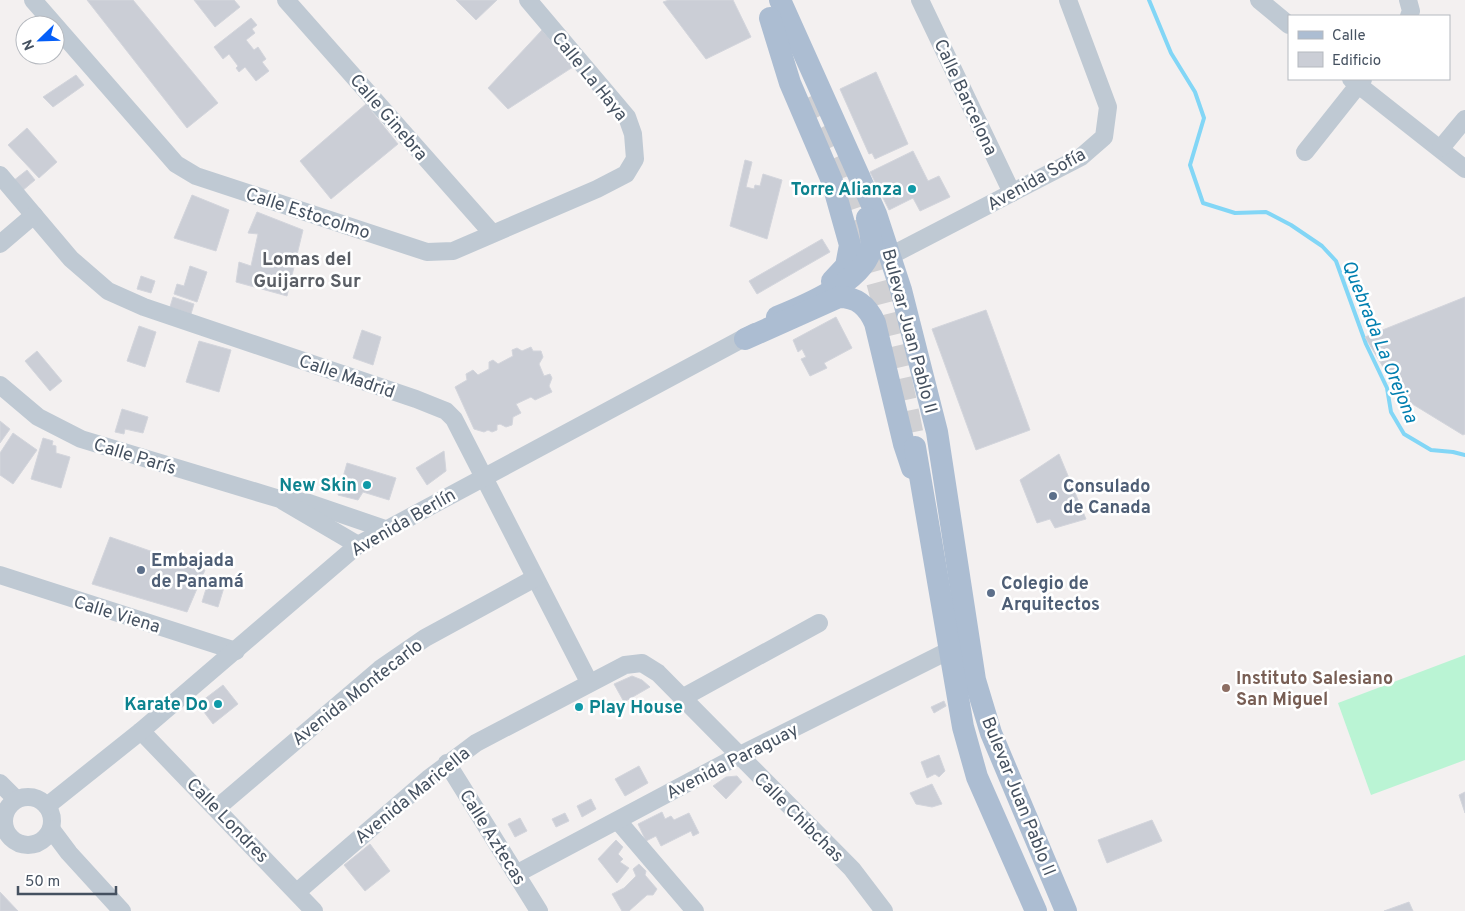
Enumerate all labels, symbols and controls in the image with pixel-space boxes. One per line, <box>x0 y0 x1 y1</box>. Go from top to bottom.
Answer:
north arrow <box>15 15 65 65</box>
legend <box>1288 15 1450 80</box>
text: Calle <box>1332 27 1366 46</box>
street label: Calle La Haya <box>546 28 632 126</box>
street label: Calle Barcelona <box>928 36 1002 160</box>
text: N <box>20 37 39 52</box>
text: Edificio <box>1332 52 1381 71</box>
street label: Calle Ginebra <box>344 70 432 166</box>
street label: Avenida Sofía <box>983 144 1090 217</box>
place label: Torre Alianza <box>791 179 902 202</box>
street label: Calle Estocolmo <box>242 183 373 245</box>
marker: Torre Alianza <box>906 183 918 195</box>
street label: Bulevar Juan Pablo II <box>875 246 942 416</box>
district label: Lomas del Guijarro Sur <box>253 248 361 294</box>
water label: Quebrada La Orejona <box>1336 257 1423 427</box>
street label: Calle Madrid <box>296 350 397 405</box>
street label: Calle París <box>90 434 179 481</box>
place label: New Skin <box>279 475 357 498</box>
place label: Consulado de Canada <box>1063 476 1151 520</box>
marker: New Skin <box>361 479 373 491</box>
street label: Avenida Berlín <box>347 484 460 563</box>
marker: Consulado de Canada <box>1047 490 1059 502</box>
place label: Embajada de Panamá <box>151 550 244 594</box>
marker: Embajada de Panamá <box>135 564 147 576</box>
place label: Colegio de Arquitectos <box>1001 573 1100 617</box>
marker: Colegio de Arquitectos <box>985 587 997 599</box>
street label: Calle Viena <box>70 591 163 640</box>
street label: Avenida Montecarlo <box>288 635 428 751</box>
place label: Instituto Salesiano San Miguel <box>1236 668 1393 712</box>
marker: Instituto Salesiano San Miguel <box>1220 682 1232 694</box>
place label: Karate Do <box>124 694 208 717</box>
place label: Play House <box>589 697 683 720</box>
marker: Karate Do <box>212 698 224 710</box>
marker: Play House <box>573 701 585 713</box>
street label: Bulevar Juan Pablo II <box>975 714 1060 879</box>
street label: Avenida Paraguay <box>663 719 803 806</box>
street label: Avenida Maricella <box>351 743 475 850</box>
street label: Calle Chibchas <box>748 768 848 868</box>
street label: Calle Londres <box>181 774 273 868</box>
street label: Calle Aztecas <box>453 786 530 890</box>
scale bar <box>18 864 115 896</box>
text: 50 m <box>25 873 60 892</box>

